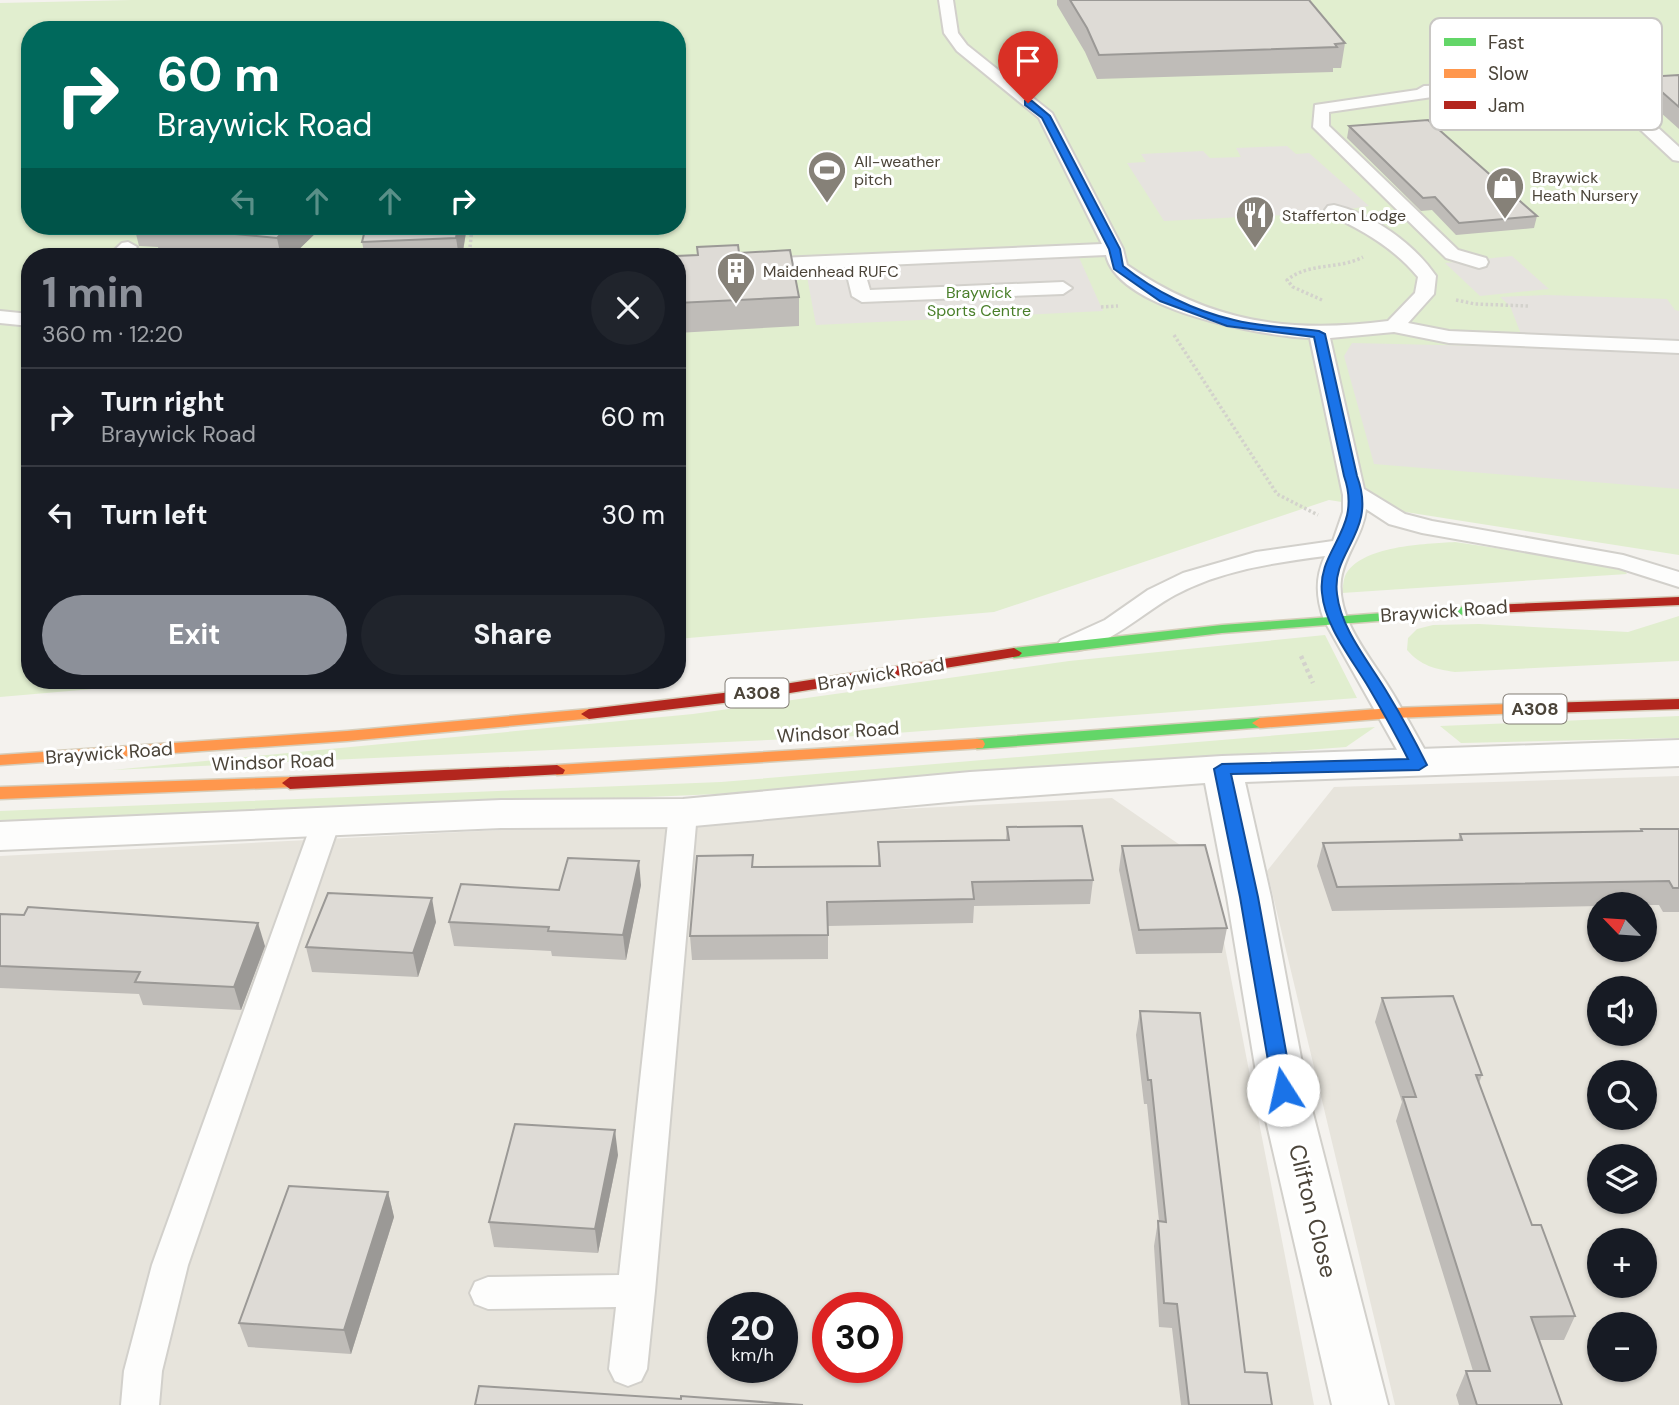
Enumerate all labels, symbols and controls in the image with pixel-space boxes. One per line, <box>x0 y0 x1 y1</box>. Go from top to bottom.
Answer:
legend <box>1430 18 1662 130</box>
text: Fast <box>1488 30 1524 55</box>
pin <box>998 31 1058 103</box>
text: 60 m <box>157 42 280 106</box>
icon: arrive <box>1009 42 1047 80</box>
icon: right <box>42 49 133 140</box>
text: Slow <box>1488 61 1529 86</box>
text: Jam <box>1488 93 1525 118</box>
text: Braywick Road <box>157 104 372 146</box>
sports icon: All-weather pitch <box>806 149 848 204</box>
place label: All-weather pitch <box>854 151 940 190</box>
shop icon: Braywick Heath Nursery <box>1484 165 1526 220</box>
place label: Braywick Heath Nursery <box>1532 167 1638 206</box>
icon: left <box>225 182 263 220</box>
icon: ahead <box>298 182 336 220</box>
icon: ahead <box>371 182 409 220</box>
icon: right <box>444 182 482 220</box>
restaurant icon: Stafferton Lodge <box>1234 194 1276 249</box>
place label: Stafferton Lodge <box>1282 205 1406 226</box>
building icon: Maidenhead RUFC <box>715 250 757 305</box>
place label: Maidenhead RUFC <box>763 261 899 282</box>
text: 1 min <box>42 265 144 320</box>
button: close <box>591 271 665 345</box>
park label: Braywick Sports Centre <box>927 282 1031 321</box>
text: 360 m · 12:20 <box>42 319 183 349</box>
text: Turn right <box>101 385 225 419</box>
icon: right <box>42 398 80 436</box>
text: 60 m <box>601 400 665 434</box>
text: Braywick Road <box>101 419 256 449</box>
icon: left <box>42 496 80 534</box>
text: Turn left <box>101 498 208 532</box>
text: 30 m <box>602 498 665 532</box>
street label: Braywick Road <box>1379 594 1509 628</box>
button: Exit <box>42 595 347 675</box>
button: Share <box>361 595 665 675</box>
street label: Braywick Road <box>816 652 946 696</box>
road number: A308 <box>726 678 788 708</box>
road number: A308 <box>1504 694 1566 724</box>
street label: Windsor Road <box>776 715 900 749</box>
street label: Braywick Road <box>44 736 174 770</box>
street label: Windsor Road <box>211 747 335 777</box>
north arrow <box>1587 892 1657 962</box>
map controls <box>1587 892 1657 1382</box>
button: sound <box>1587 976 1657 1046</box>
position arrow <box>1246 1053 1320 1127</box>
button: search <box>1587 1060 1657 1130</box>
street label: Clifton Close <box>1282 1141 1344 1281</box>
button: layers <box>1587 1144 1657 1214</box>
button: + <box>1587 1228 1657 1298</box>
speed limit sign: 30 <box>812 1292 903 1383</box>
text: 20 <box>730 1305 775 1351</box>
button: − <box>1587 1312 1657 1382</box>
text: km/h <box>731 1343 774 1367</box>

